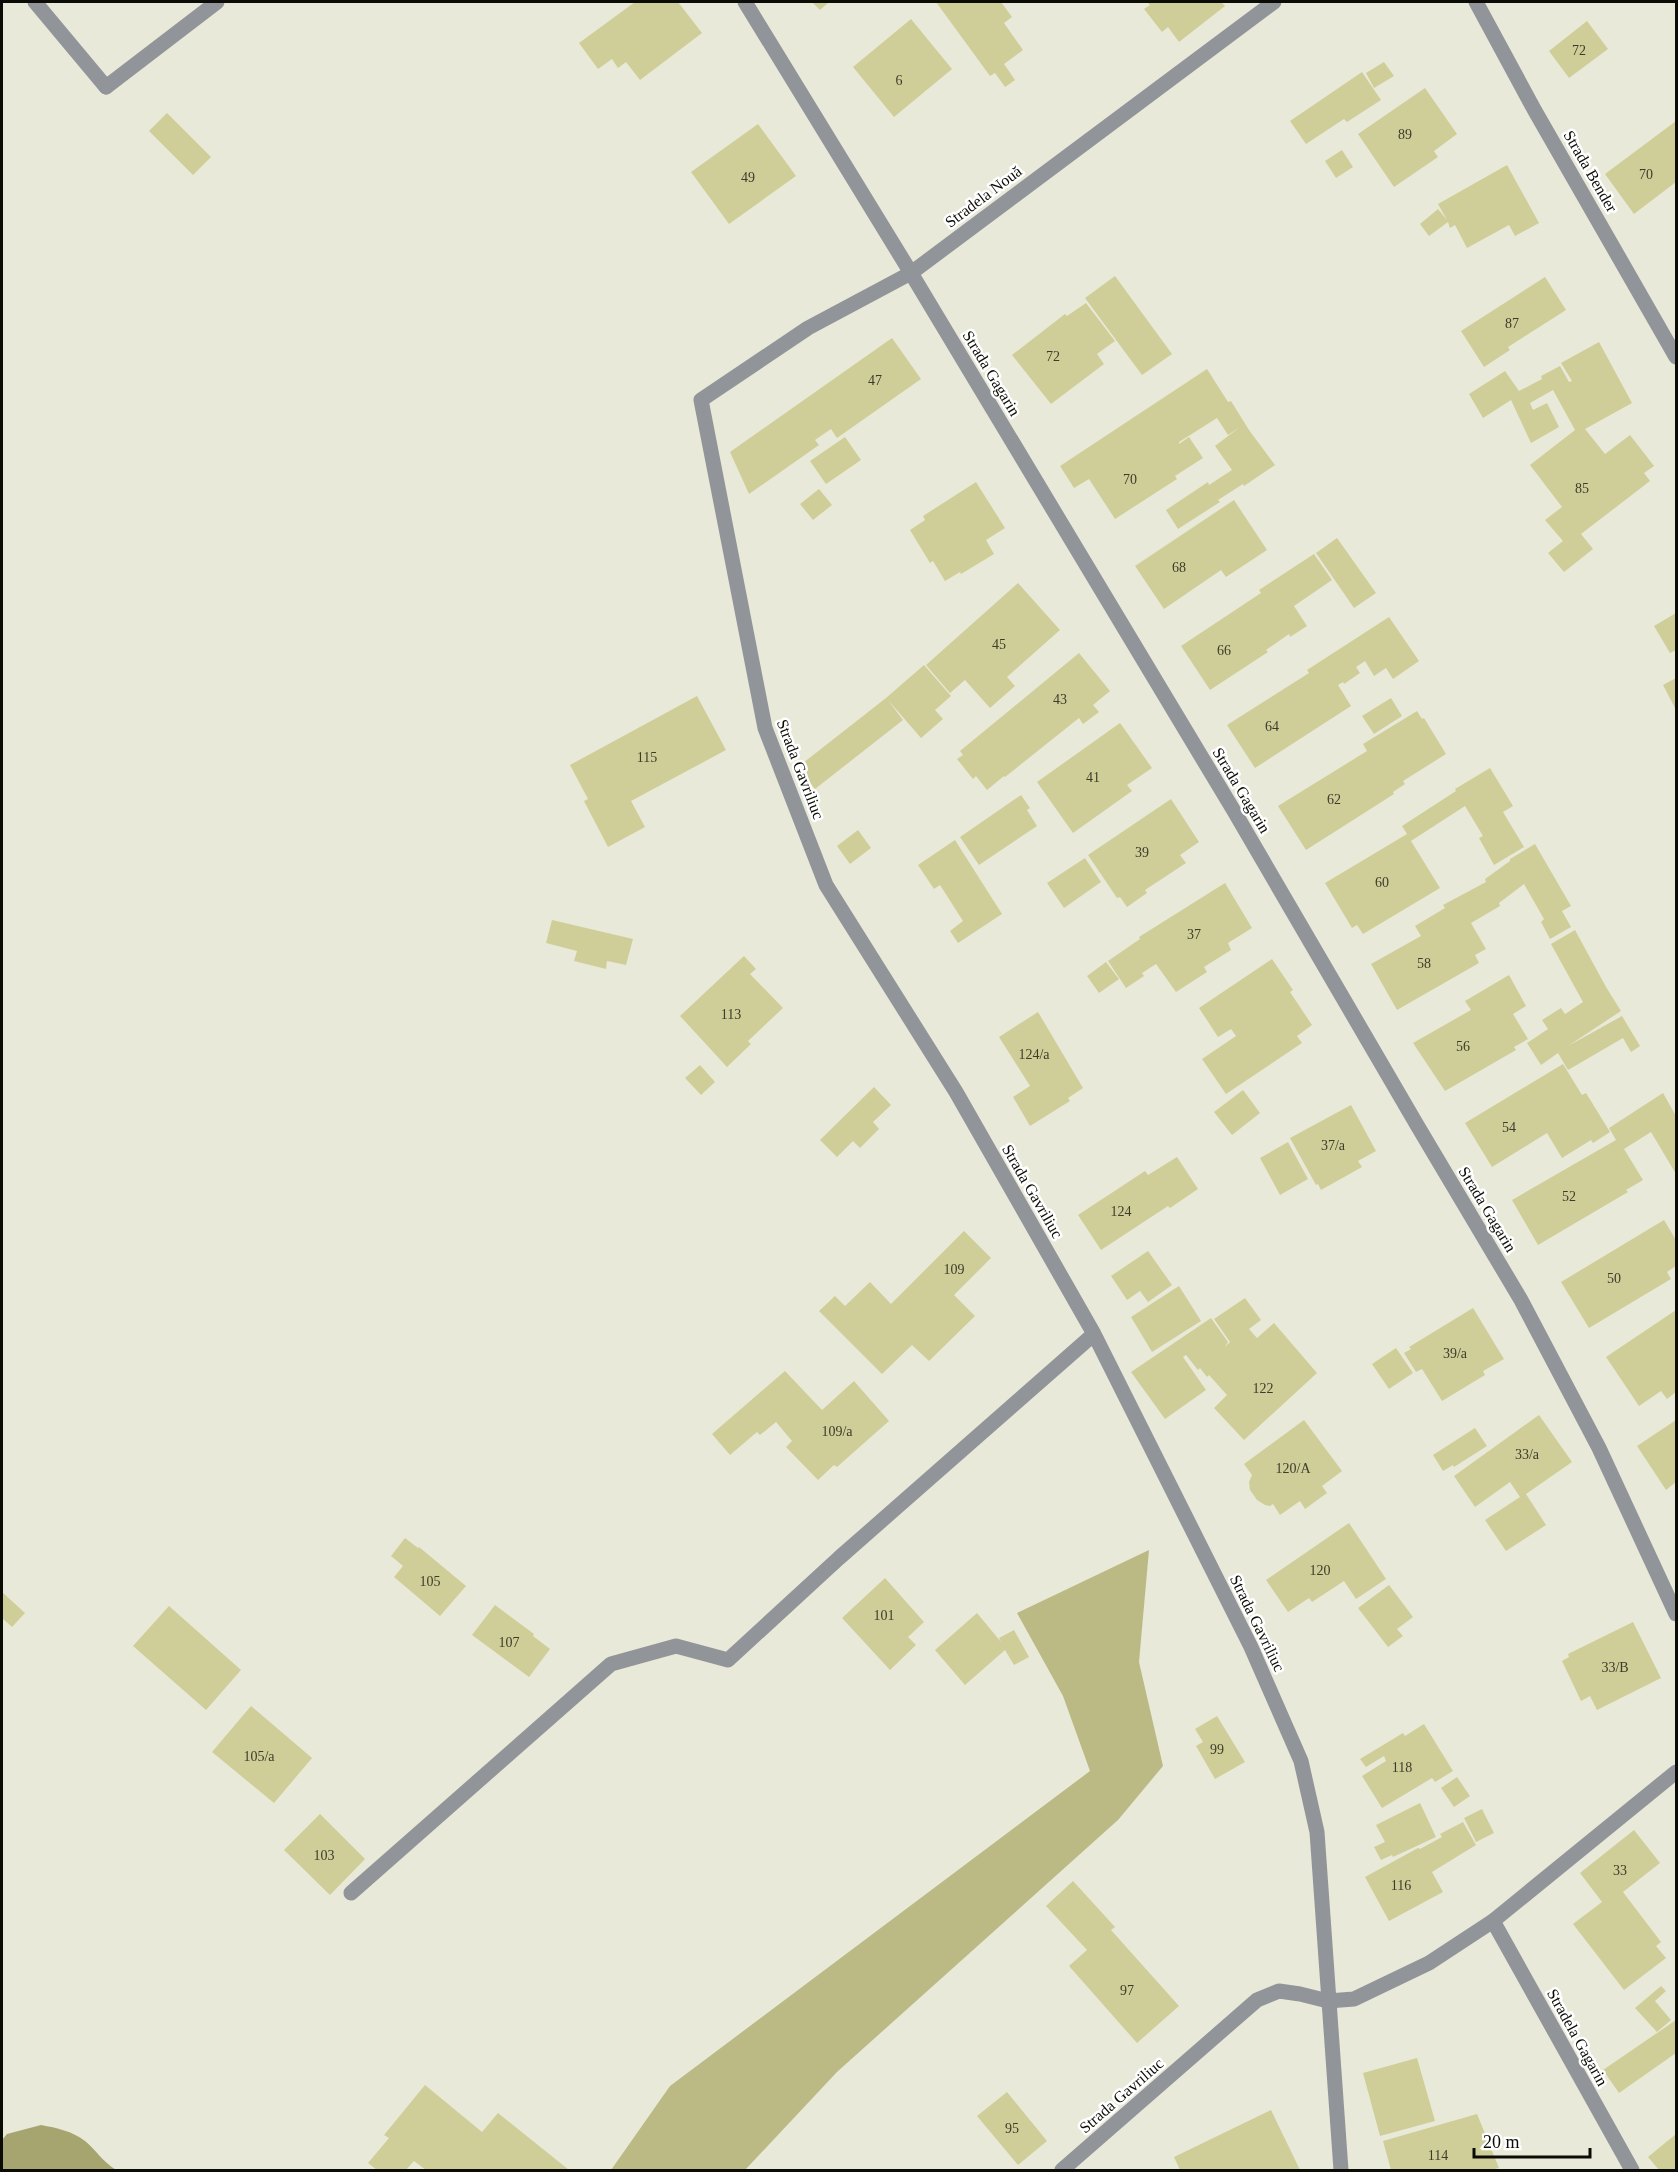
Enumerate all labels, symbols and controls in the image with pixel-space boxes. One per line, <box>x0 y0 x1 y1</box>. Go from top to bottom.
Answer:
house number: 72 <box>1572 43 1586 58</box>
house number: 6 <box>896 73 903 88</box>
house number: 89 <box>1398 127 1412 142</box>
street label: Strada Bender <box>1560 128 1621 216</box>
street label: Stradela Nouă <box>942 162 1025 231</box>
house number: 70 <box>1639 167 1653 182</box>
house number: 49 <box>741 170 755 185</box>
house number: 87 <box>1505 316 1519 331</box>
street label: Strada Gagarin <box>959 328 1024 419</box>
house number: 72 <box>1046 349 1060 364</box>
house number: 47 <box>868 373 882 388</box>
house number: 70 <box>1123 472 1137 487</box>
house number: 85 <box>1575 481 1589 496</box>
house number: 68 <box>1172 560 1186 575</box>
house number: 45 <box>992 637 1006 652</box>
house number: 66 <box>1217 643 1231 658</box>
house number: 43 <box>1053 692 1067 707</box>
street label: Strada Gavriliuc <box>774 717 827 821</box>
house number: 64 <box>1265 719 1279 734</box>
street label: Strada Gagarin <box>1209 745 1274 836</box>
house number: 115 <box>637 750 657 765</box>
house number: 41 <box>1086 770 1100 785</box>
house number: 62 <box>1327 792 1341 807</box>
house number: 39 <box>1135 845 1149 860</box>
house number: 60 <box>1375 875 1389 890</box>
house number: 37 <box>1187 927 1201 942</box>
house number: 58 <box>1417 956 1431 971</box>
house number: 113 <box>721 1007 741 1022</box>
house number: 56 <box>1456 1039 1470 1054</box>
house number: 124/a <box>1018 1047 1050 1062</box>
house number: 54 <box>1502 1120 1516 1135</box>
house number: 37/a <box>1321 1138 1346 1153</box>
street label: Strada Gavriliuc <box>999 1141 1066 1241</box>
street label: Strada Gagarin <box>1455 1164 1520 1255</box>
house number: 52 <box>1562 1189 1576 1204</box>
house number: 124 <box>1111 1204 1132 1219</box>
house number: 109 <box>944 1262 965 1277</box>
house number: 50 <box>1607 1271 1621 1286</box>
house number: 39/a <box>1443 1346 1468 1361</box>
house number: 122 <box>1253 1381 1274 1396</box>
house number: 109/a <box>821 1424 853 1439</box>
house number: 33/a <box>1515 1447 1540 1462</box>
house number: 120/A <box>1276 1461 1311 1476</box>
house number: 120 <box>1310 1563 1331 1578</box>
street label: Strada Gavriliuc <box>1227 1572 1288 1674</box>
house number: 105 <box>420 1574 441 1589</box>
house number: 101 <box>874 1608 895 1623</box>
house number: 107 <box>499 1635 520 1650</box>
house number: 33/B <box>1601 1660 1629 1675</box>
house number: 99 <box>1210 1742 1224 1757</box>
house number: 105/a <box>243 1749 275 1764</box>
house number: 118 <box>1392 1760 1412 1775</box>
house number: 103 <box>314 1848 335 1863</box>
house number: 33 <box>1613 1863 1627 1878</box>
house number: 116 <box>1391 1878 1411 1893</box>
house number: 97 <box>1120 1983 1134 1998</box>
street label: Stradela Gagarin <box>1543 1986 1611 2089</box>
street label: Strada Gavriliuc <box>1076 2054 1167 2136</box>
house number: 95 <box>1005 2121 1019 2136</box>
scale bar <box>1474 2121 1590 2159</box>
text: 20 m <box>1483 2132 1520 2152</box>
house number: 114 <box>1428 2148 1448 2163</box>

